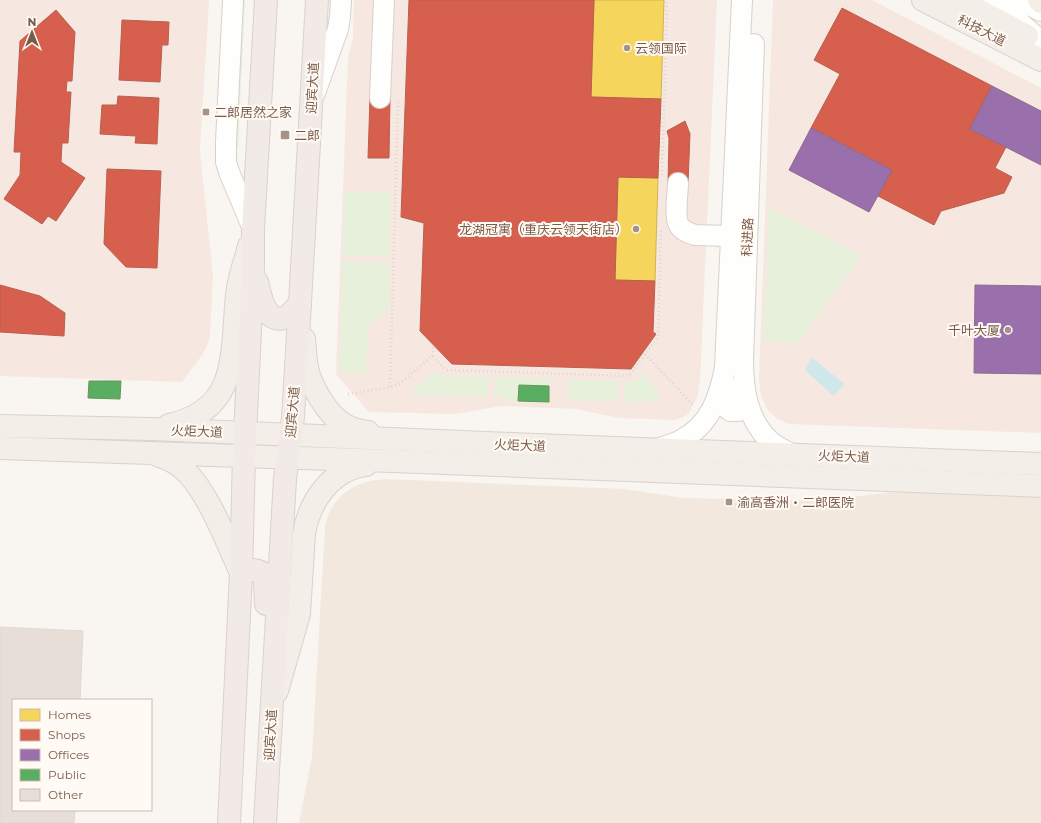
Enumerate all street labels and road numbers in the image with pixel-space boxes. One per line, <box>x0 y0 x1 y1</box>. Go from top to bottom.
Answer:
street label: 科技大道 <box>955 11 1009 49</box>
street label: 迎宾大道 <box>303 62 321 114</box>
street label: 科进路 <box>738 217 756 257</box>
street label: 迎宾大道 <box>282 385 302 439</box>
street label: 火炬大道 <box>171 422 223 440</box>
street label: 火炬大道 <box>494 436 546 454</box>
street label: 火炬大道 <box>818 447 870 465</box>
street label: 迎宾大道 <box>261 709 279 761</box>

